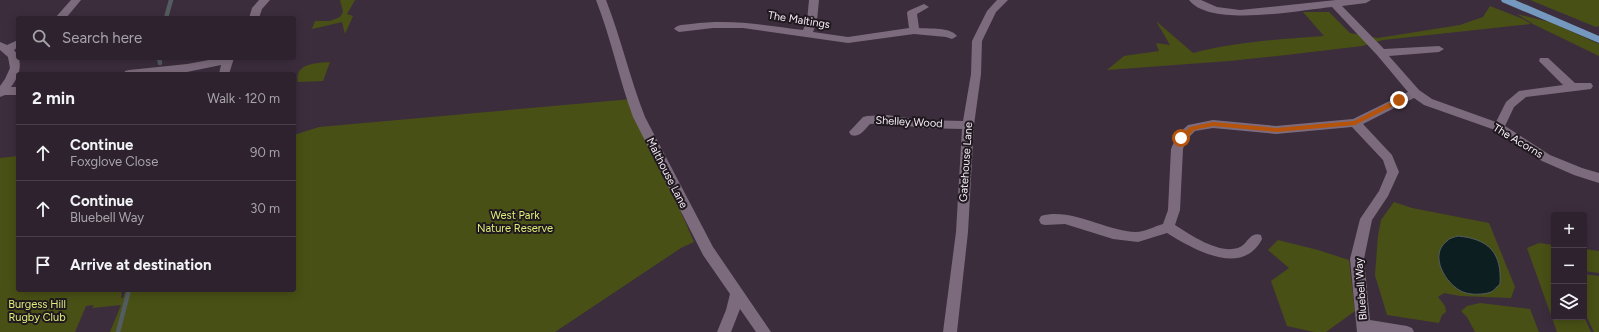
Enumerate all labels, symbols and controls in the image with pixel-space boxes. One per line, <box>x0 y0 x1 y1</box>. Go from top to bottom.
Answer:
street label: The Maltings <box>767 9 831 31</box>
search box <box>16 16 296 60</box>
icon: search <box>30 27 52 49</box>
text: Search here <box>62 29 142 47</box>
text: 2 min <box>32 88 75 108</box>
text: Walk · 120 m <box>207 91 280 106</box>
route end <box>1390 91 1408 109</box>
street label: Shelley Wood <box>875 114 943 130</box>
street label: The Acorns <box>1491 121 1545 161</box>
street label: Gatehouse Lane <box>957 122 975 202</box>
route start <box>1172 129 1190 147</box>
text: Continue <box>70 136 133 154</box>
street label: Malthouse Lane <box>644 136 690 210</box>
icon: ahead <box>32 142 54 164</box>
text: 90 m <box>250 145 280 160</box>
text: Foxglove Close <box>70 154 158 169</box>
text: Continue <box>70 192 133 210</box>
icon: ahead <box>32 198 54 220</box>
text: 30 m <box>250 201 280 216</box>
park label: West Park Nature Reserve <box>477 209 553 235</box>
text: Bluebell Way <box>70 210 144 225</box>
map controls <box>1551 212 1587 320</box>
button: + <box>1551 212 1587 248</box>
button: − <box>1551 248 1587 284</box>
icon: arrive <box>32 254 54 276</box>
text: Arrive at destination <box>70 256 211 274</box>
street label: Bluebell Way <box>1352 257 1370 321</box>
button: layers <box>1551 284 1587 320</box>
park label: Burgess Hill Rugby Club <box>8 298 66 324</box>

